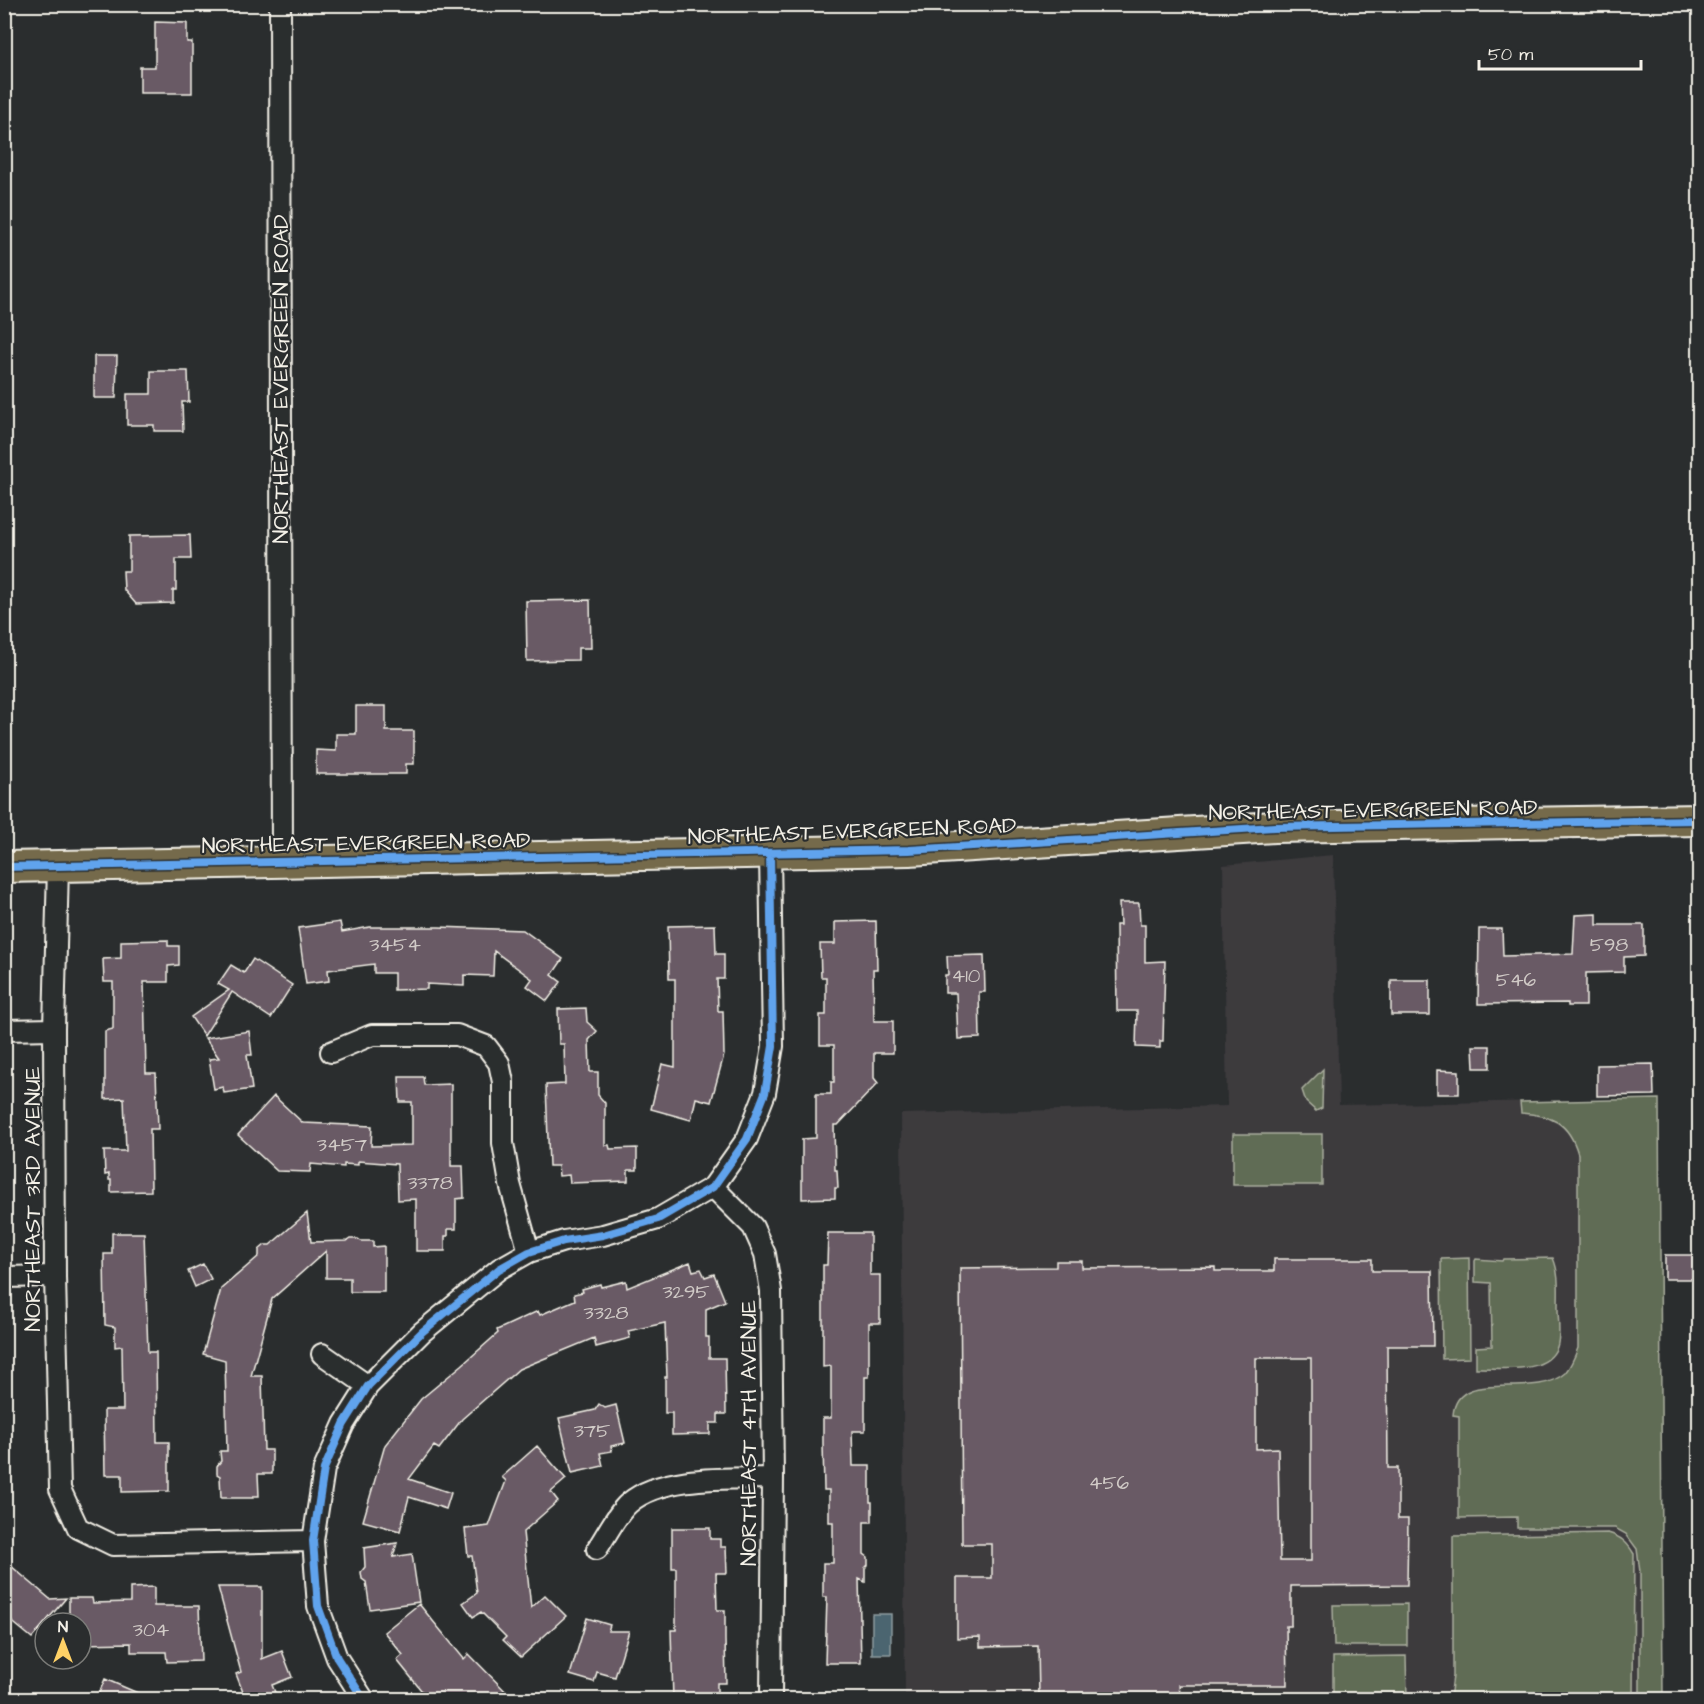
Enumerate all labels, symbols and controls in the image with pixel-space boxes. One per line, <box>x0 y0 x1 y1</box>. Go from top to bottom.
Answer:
scale bar <box>1479 33 1641 71</box>
text: 50 m <box>1488 42 1533 67</box>
street label: NORTHEAST EVERGREEN ROAD <box>266 215 297 543</box>
street label: NORTHEAST EVERGREEN ROAD <box>1208 792 1538 829</box>
street label: NORTHEAST EVERGREEN ROAD <box>687 810 1017 853</box>
street label: NORTHEAST EVERGREEN ROAD <box>201 825 531 862</box>
house number: 3454 <box>369 931 421 959</box>
house number: 598 <box>1590 931 1628 959</box>
house number: 410 <box>952 962 981 990</box>
house number: 546 <box>1496 966 1537 994</box>
street label: NORTHEAST 3RD AVENUE <box>18 1066 49 1332</box>
house number: 3457 <box>317 1131 367 1159</box>
house number: 3378 <box>407 1169 453 1197</box>
house number: 3295 <box>662 1278 710 1306</box>
house number: 3328 <box>584 1299 628 1327</box>
street label: NORTHEAST 4TH AVENUE <box>734 1300 765 1566</box>
house number: 375 <box>574 1417 610 1445</box>
house number: 456 <box>1089 1469 1130 1497</box>
north arrow <box>33 1611 93 1671</box>
text: N <box>58 1616 68 1638</box>
house number: 304 <box>133 1616 170 1644</box>

